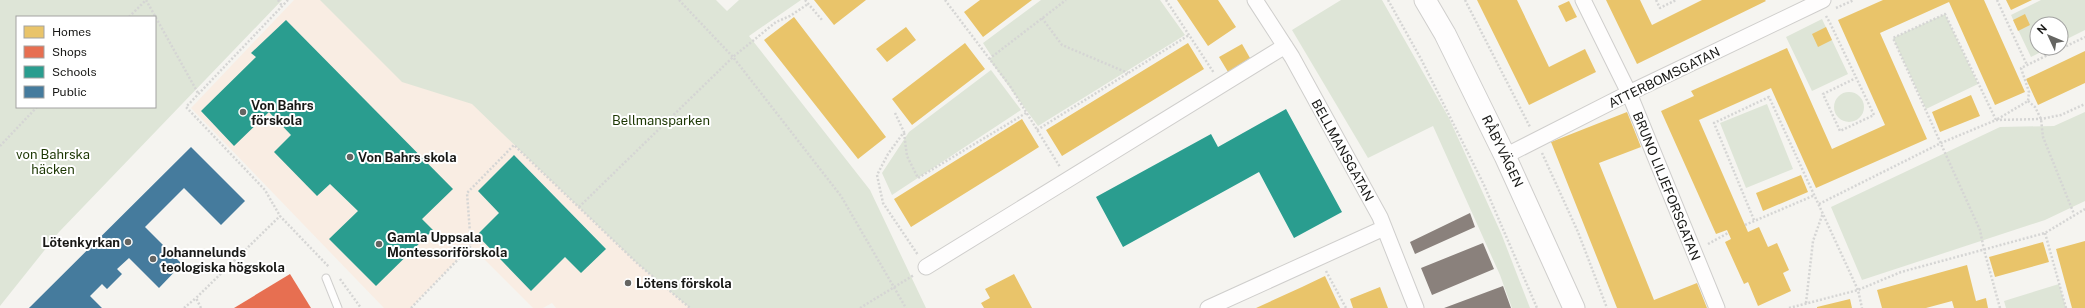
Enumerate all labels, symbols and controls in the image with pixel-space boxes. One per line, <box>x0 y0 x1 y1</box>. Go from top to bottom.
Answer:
legend <box>16 16 156 108</box>
north arrow <box>2029 16 2069 56</box>
text: N <box>2035 22 2049 36</box>
text: Homes <box>52 25 91 39</box>
street label: ATTERBOMSGATAN <box>1606 44 1722 111</box>
text: Shops <box>52 45 87 59</box>
text: Schools <box>52 65 97 79</box>
text: Public <box>52 85 87 99</box>
street label: BELLMANSGATAN <box>1308 97 1377 204</box>
place label: Von Bahrs förskola <box>251 98 314 128</box>
marker: Von Bahrs förskola <box>238 107 248 117</box>
street label: BRUNO LILJEFORSGATAN <box>1630 110 1703 263</box>
street label: RÅBYVÄGEN <box>1479 112 1527 190</box>
park label: Bellmansparken <box>612 113 710 128</box>
park label: von Bahrska häcken <box>16 147 90 177</box>
place label: Von Bahrs skola <box>358 150 457 165</box>
marker: Von Bahrs skola <box>345 152 355 162</box>
place label: Gamla Uppsala Montessoriförskola <box>387 230 507 260</box>
place label: Lötenkyrkan <box>42 235 120 250</box>
marker: Lötenkyrkan <box>123 237 133 247</box>
marker: Gamla Uppsala Montessoriförskola <box>374 239 384 249</box>
place label: Johannelunds teologiska högskola <box>161 245 285 275</box>
marker: Johannelunds teologiska högskola <box>148 254 158 264</box>
place label: Lötens förskola <box>636 276 732 291</box>
marker: Lötens förskola <box>623 278 633 288</box>

